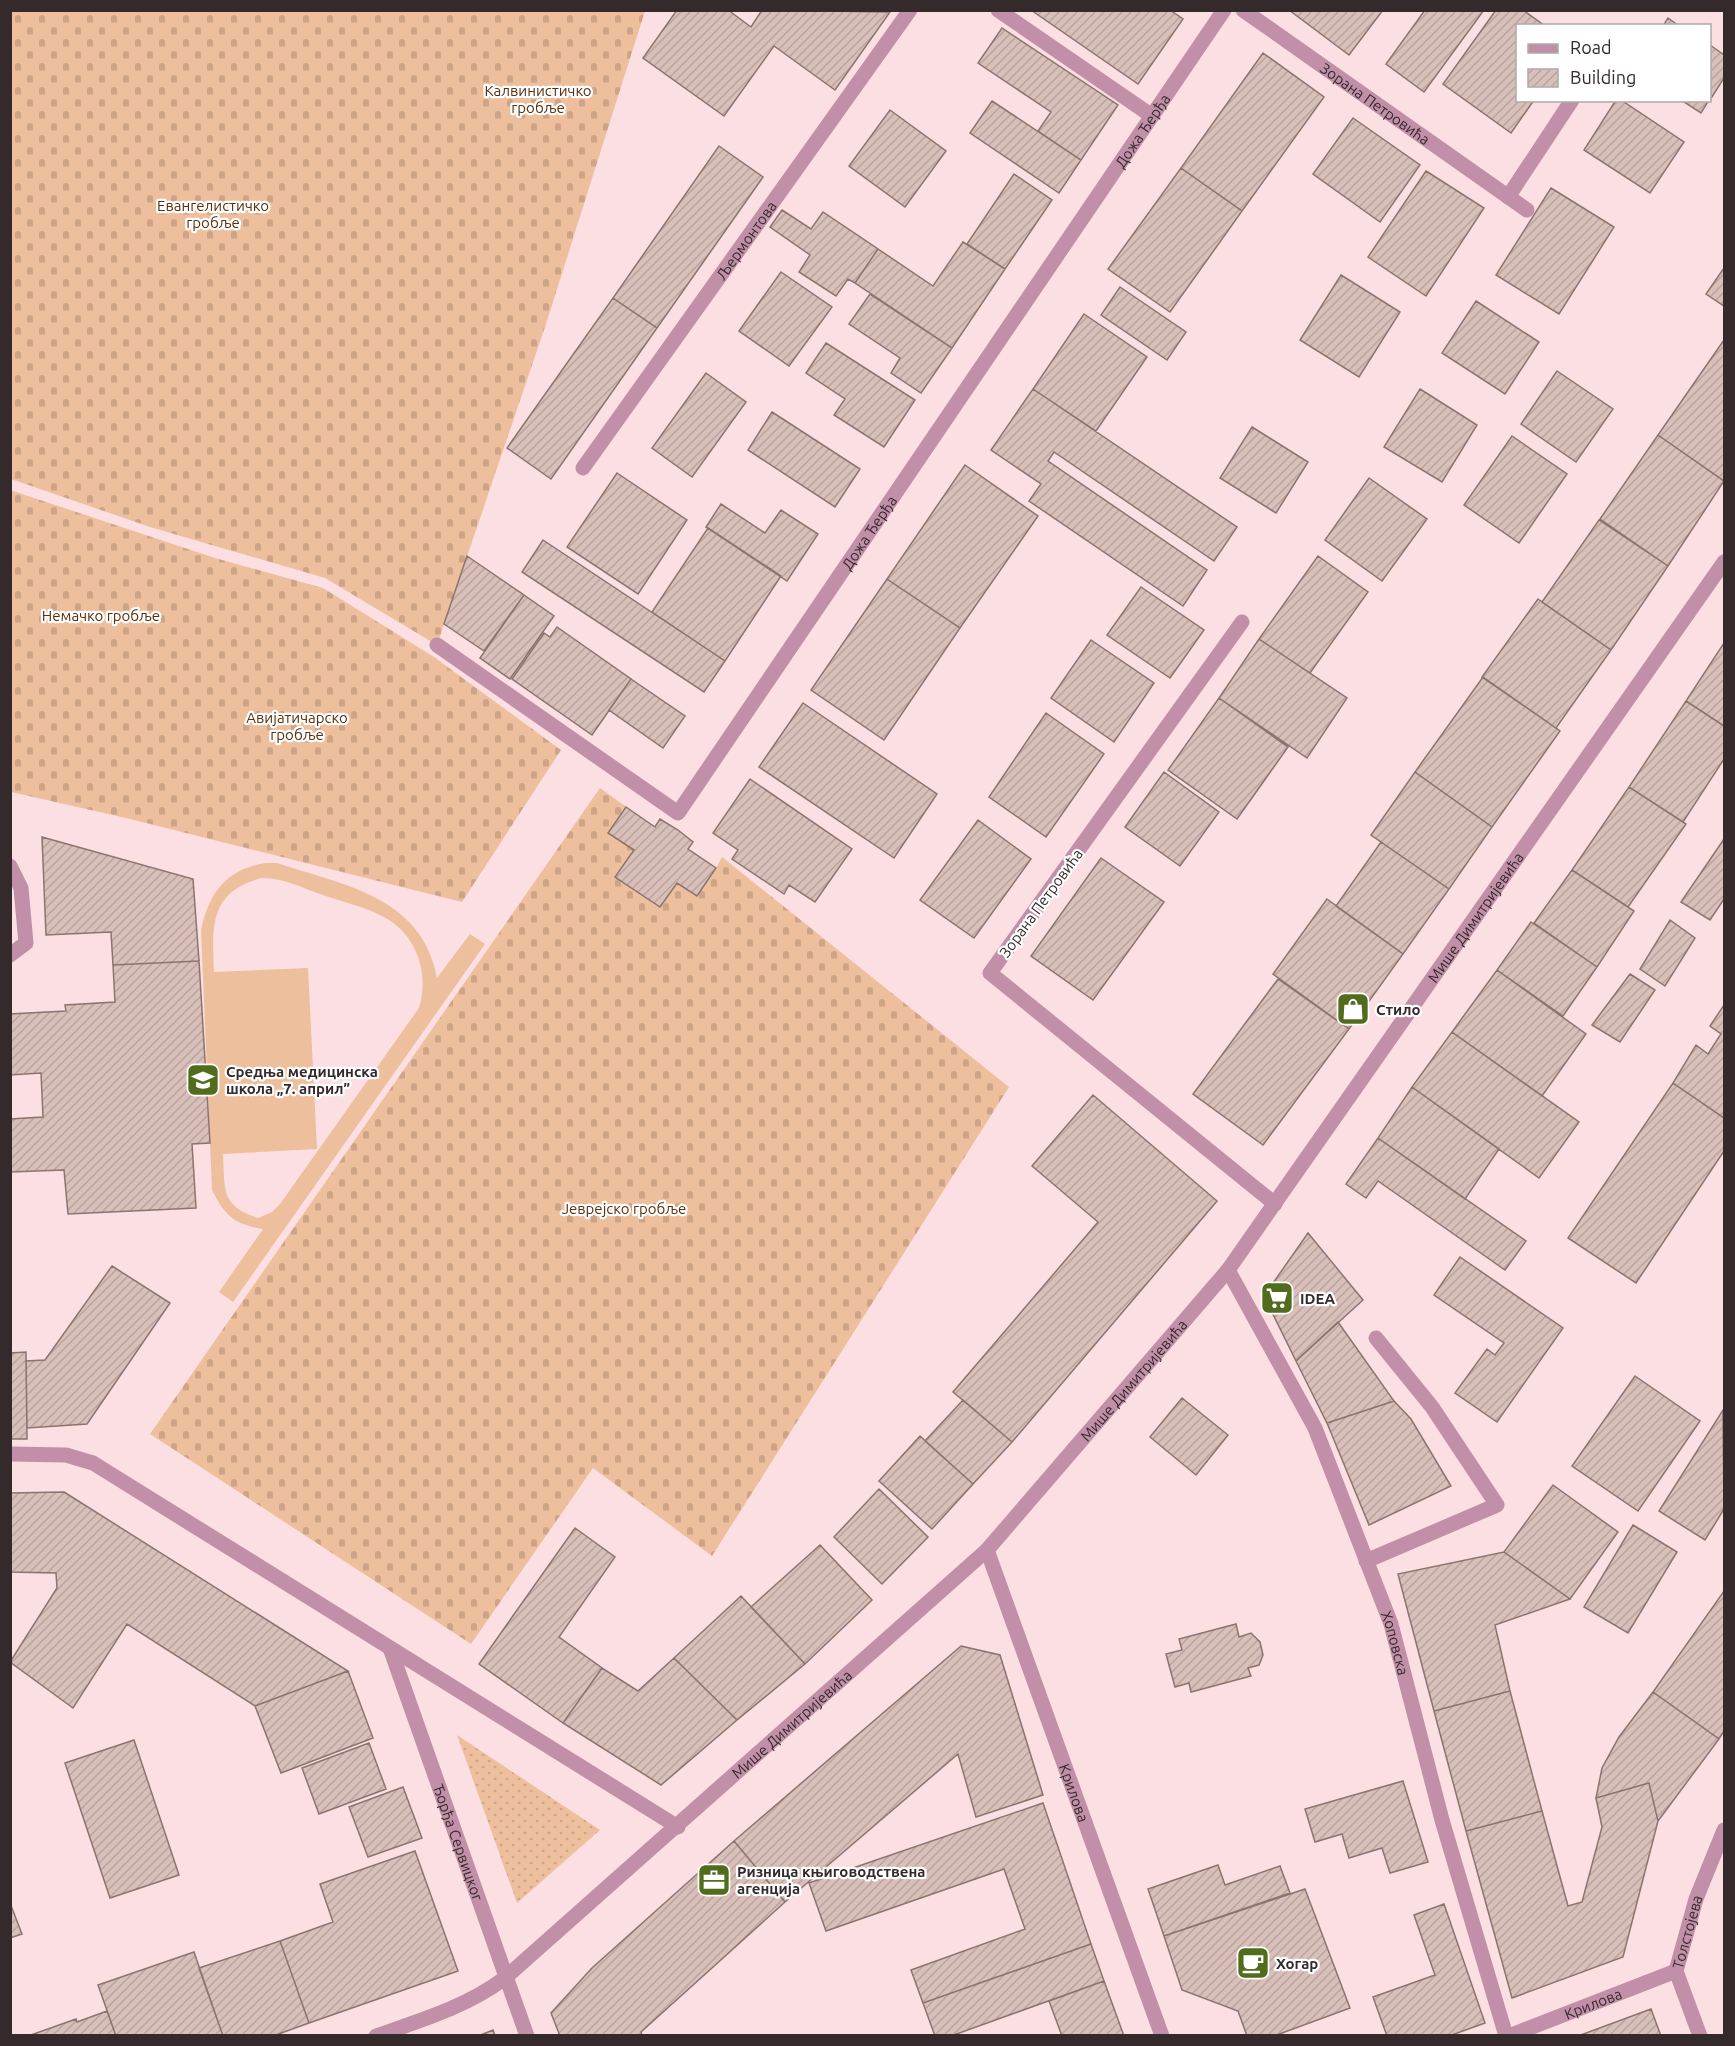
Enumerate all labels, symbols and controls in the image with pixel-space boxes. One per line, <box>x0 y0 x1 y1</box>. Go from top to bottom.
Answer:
legend <box>1516 24 1711 102</box>
text: Road <box>1570 37 1612 57</box>
street label: Зорана Петровића <box>1317 59 1433 148</box>
text: Building <box>1570 67 1636 87</box>
park label: Калвинистичко гробље <box>484 82 592 116</box>
street label: Дожа Ђерђа <box>1111 90 1173 171</box>
park label: Евангелистичко гробље <box>157 197 269 231</box>
street label: Љермонтова <box>712 198 779 283</box>
street label: Дожа Ђерђа <box>838 492 900 573</box>
park label: Немачко гробље <box>42 607 160 624</box>
park label: Авијатичарско гробље <box>246 709 348 743</box>
street label: Зорана Петровића <box>996 845 1086 961</box>
street label: Мише Димитријевића <box>1424 849 1527 985</box>
shop icon: Стило <box>1335 991 1371 1027</box>
place label: Стило <box>1376 1001 1421 1018</box>
school or university icon: Средња медицинска школа „7. април” <box>185 1062 221 1098</box>
place label: Средња медицинска школа „7. април” <box>226 1063 378 1097</box>
park label: Јеврејско гробље <box>562 1200 686 1217</box>
supermarket icon: IDEA <box>1259 1280 1295 1316</box>
place label: IDEA <box>1300 1290 1335 1307</box>
street label: Мише Димитријевића <box>1076 1316 1190 1444</box>
street label: Хоповска <box>1378 1608 1412 1677</box>
street label: Мише Димитријевића <box>728 1666 855 1781</box>
street label: Крилова <box>1056 1761 1093 1824</box>
street label: Ђорђа Сервицког <box>430 1782 487 1903</box>
office icon: Ризница књиговодствена агенција <box>696 1862 732 1898</box>
place label: Ризница књиговодствена агенција <box>737 1863 925 1897</box>
street label: Толстојева <box>1669 1892 1705 1971</box>
cafe icon: Хогар <box>1235 1945 1271 1981</box>
place label: Хогар <box>1276 1955 1318 1972</box>
street label: Крилова <box>1562 1984 1624 2022</box>

